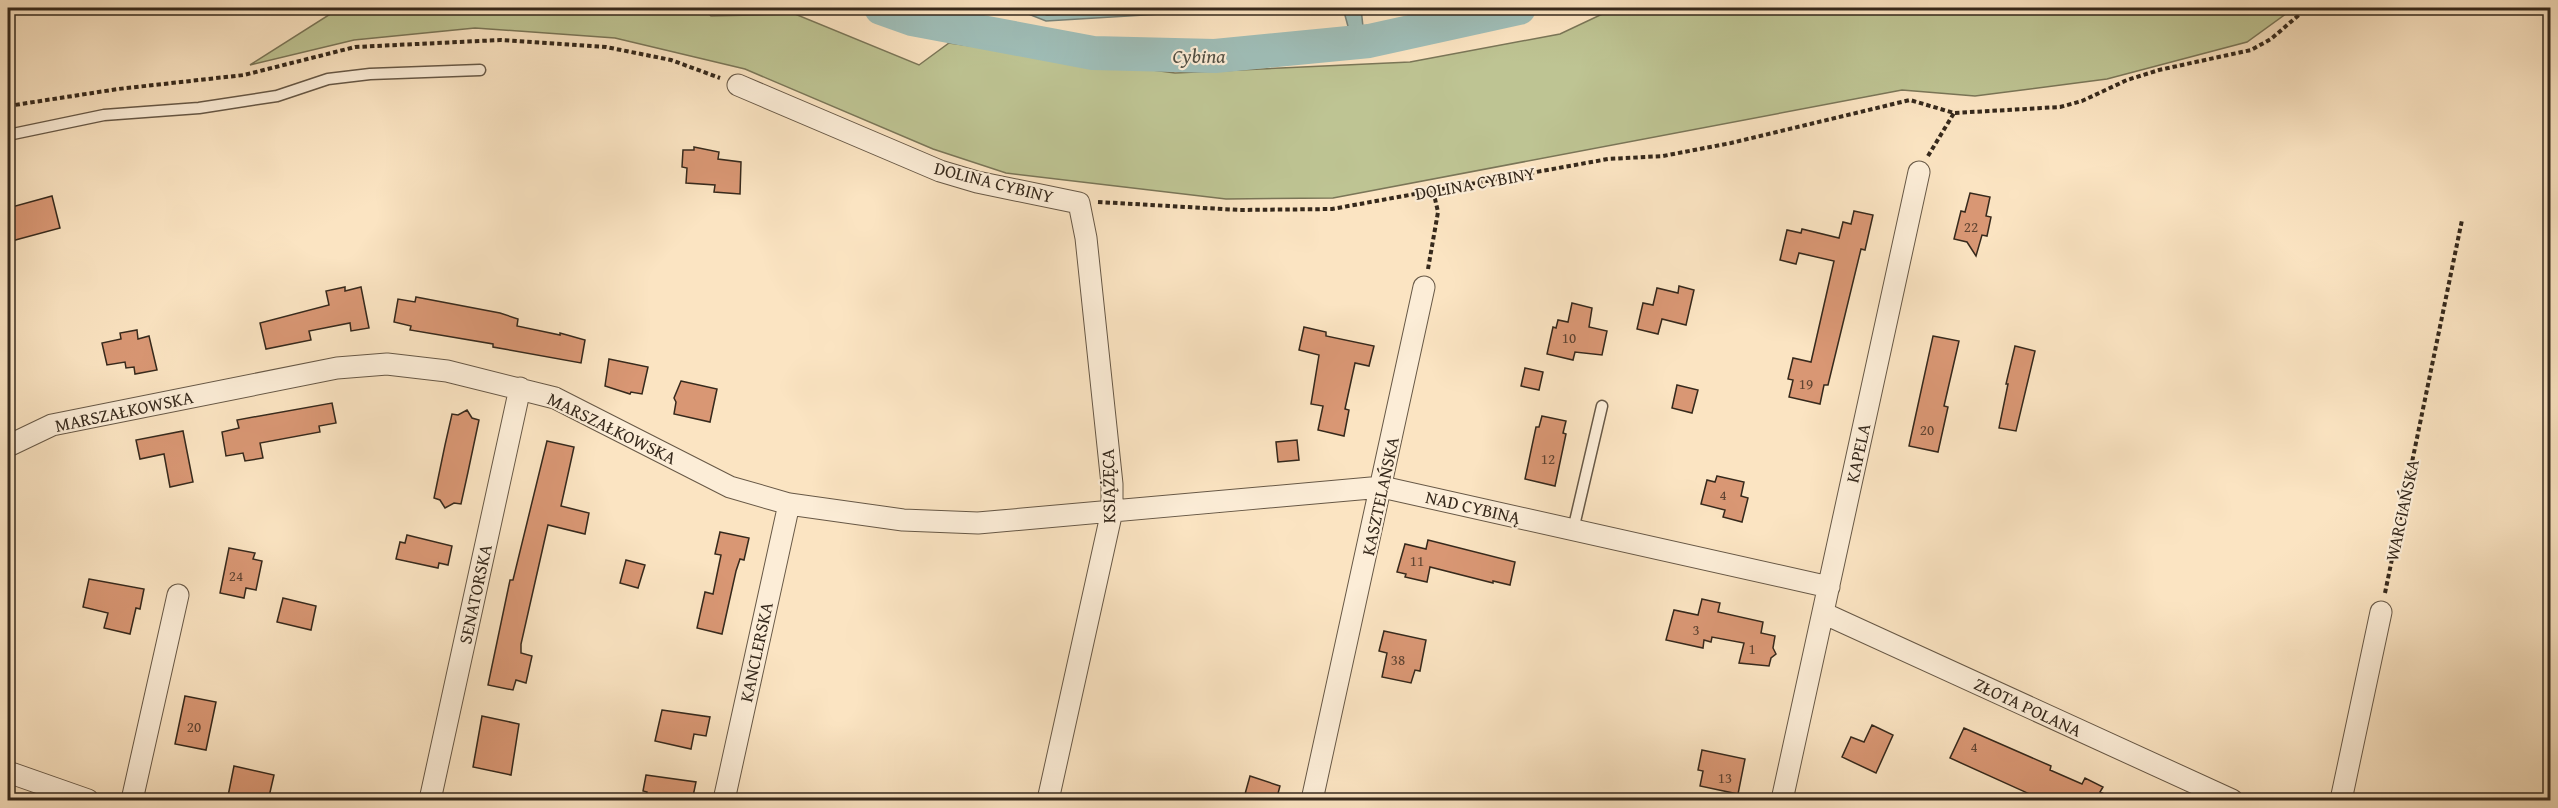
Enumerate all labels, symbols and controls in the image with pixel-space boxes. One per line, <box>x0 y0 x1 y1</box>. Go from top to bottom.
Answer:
water label: Cybina <box>1172 41 1226 70</box>
street label: DOLINA CYBINY <box>932 154 1057 210</box>
street label: DOLINA CYBINY <box>1413 159 1537 207</box>
house number: 22 <box>1964 216 1978 237</box>
house number: 10 <box>1562 327 1576 348</box>
house number: 19 <box>1799 373 1813 394</box>
street label: MARSZAŁKOWSKA <box>52 383 196 439</box>
street label: MARSZAŁKOWSKA <box>543 385 681 471</box>
house number: 20 <box>1920 419 1934 440</box>
street label: KAPELA <box>1839 421 1877 485</box>
street label: KASZTELAŃSKA <box>1354 434 1406 558</box>
street label: KSIĄŻĘCA <box>1094 448 1122 524</box>
house number: 12 <box>1541 448 1555 469</box>
street label: WARCIAŃSKA <box>2378 456 2426 563</box>
street label: NAD CYBINĄ <box>1423 483 1523 531</box>
house number: 4 <box>1719 484 1727 505</box>
street label: SENATORSKA <box>451 542 499 646</box>
house number: 11 <box>1410 550 1424 571</box>
house number: 24 <box>229 565 243 586</box>
street label: KANCLERSKA <box>732 599 780 705</box>
house number: 3 <box>1692 619 1700 640</box>
house number: 1 <box>1748 638 1756 659</box>
house number: 38 <box>1391 649 1405 670</box>
street label: ZŁOTA POLANA <box>1970 670 2086 744</box>
house number: 20 <box>187 716 201 737</box>
house number: 4 <box>1970 736 1978 757</box>
house number: 13 <box>1718 767 1732 788</box>

